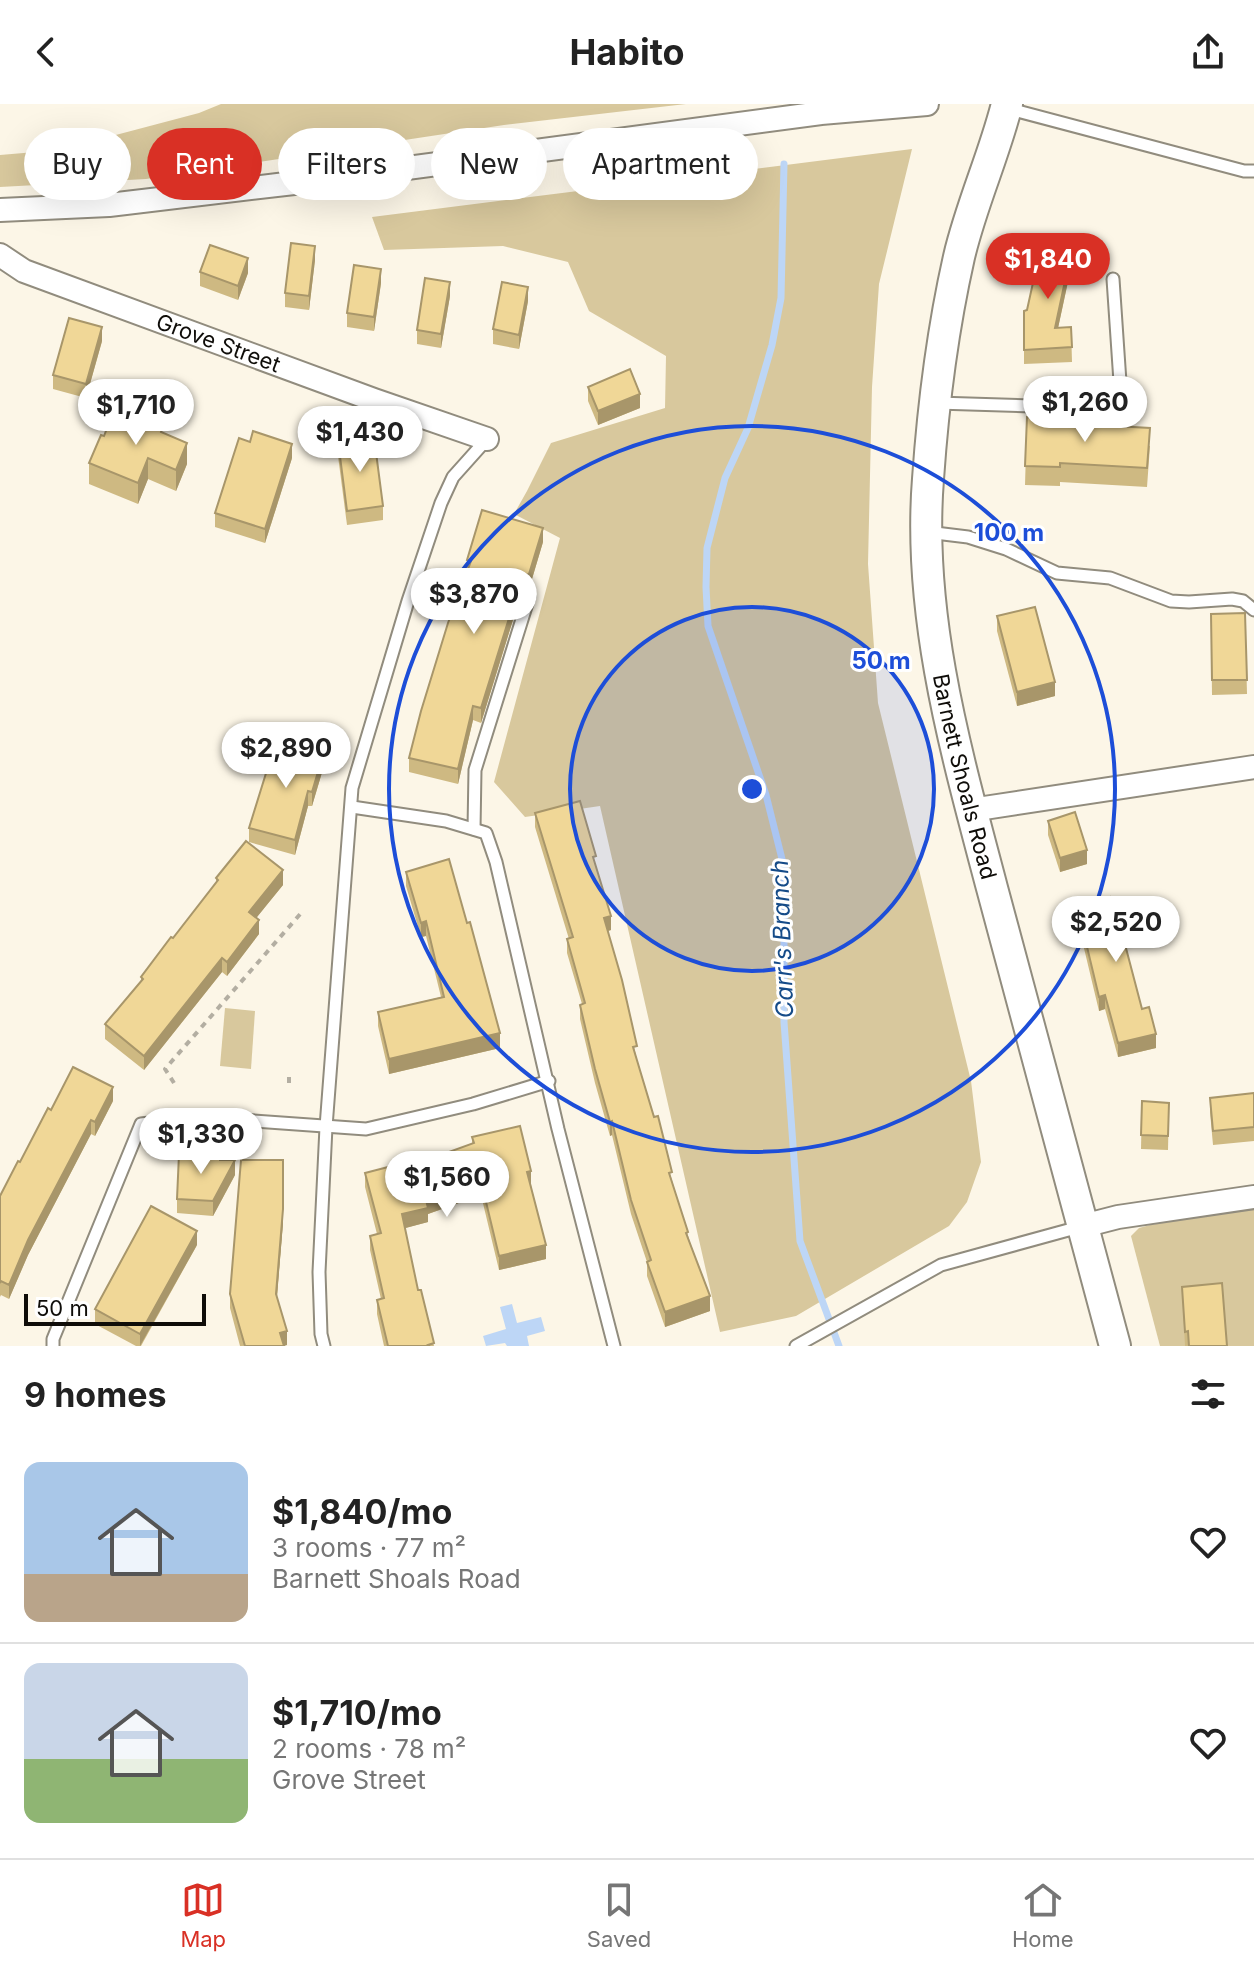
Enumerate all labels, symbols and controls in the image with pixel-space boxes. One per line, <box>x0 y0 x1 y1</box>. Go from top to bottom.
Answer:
icon: back <box>24 30 68 74</box>
text: Habito <box>569 30 685 74</box>
icon: share <box>1186 30 1230 74</box>
chip: Buy <box>24 128 131 200</box>
chip: Rent <box>147 128 262 200</box>
chip: Filters <box>278 128 415 200</box>
chip: New <box>431 128 547 200</box>
chip: Apartment <box>563 128 758 200</box>
pin: $1,840 <box>983 233 1113 301</box>
text: $1,840 <box>1004 243 1092 274</box>
street label: Grove Street <box>153 308 284 377</box>
pin: $1,260 <box>1020 376 1150 444</box>
pin: $1,710 <box>71 379 201 447</box>
text: $1,260 <box>1041 386 1129 417</box>
text: $1,710 <box>96 389 176 420</box>
pin: $1,430 <box>295 406 425 474</box>
text: $1,430 <box>316 416 404 447</box>
text: 100 m <box>974 518 1044 547</box>
pin: $3,870 <box>409 568 539 636</box>
text: $3,870 <box>429 578 519 609</box>
text: 50 m <box>851 646 911 675</box>
street label: Barnett Shoals Road <box>928 672 1002 882</box>
pin: $2,890 <box>221 722 351 790</box>
text: $2,890 <box>240 732 332 763</box>
centre of rings <box>738 775 766 803</box>
water label: Carr's Branch <box>765 859 799 1019</box>
pin: $2,520 <box>1051 896 1181 964</box>
text: $2,520 <box>1070 906 1162 937</box>
pin: $1,330 <box>136 1108 266 1176</box>
text: $1,330 <box>157 1118 245 1149</box>
pin: $1,560 <box>382 1151 512 1219</box>
text: $1,560 <box>403 1161 491 1192</box>
scale bar <box>24 1290 206 1326</box>
text: 50 m <box>36 1295 89 1321</box>
icon: filters <box>1186 1372 1230 1416</box>
text: 9 homes <box>24 1374 166 1415</box>
text: $1,840/mo <box>272 1491 452 1532</box>
icon: home <box>88 1494 184 1590</box>
icon: heart <box>1186 1520 1230 1564</box>
text: 3 rooms · 77 m² <box>272 1532 466 1563</box>
text: Barnett Shoals Road <box>272 1563 521 1594</box>
text: $1,710/mo <box>272 1692 442 1733</box>
icon: home <box>88 1695 184 1791</box>
icon: heart <box>1186 1721 1230 1765</box>
text: 2 rooms · 78 m² <box>272 1733 466 1764</box>
text: Grove Street <box>272 1764 426 1795</box>
tab: Map <box>180 1878 226 1952</box>
tab: Saved <box>587 1878 651 1952</box>
tab: Home <box>1012 1878 1074 1952</box>

